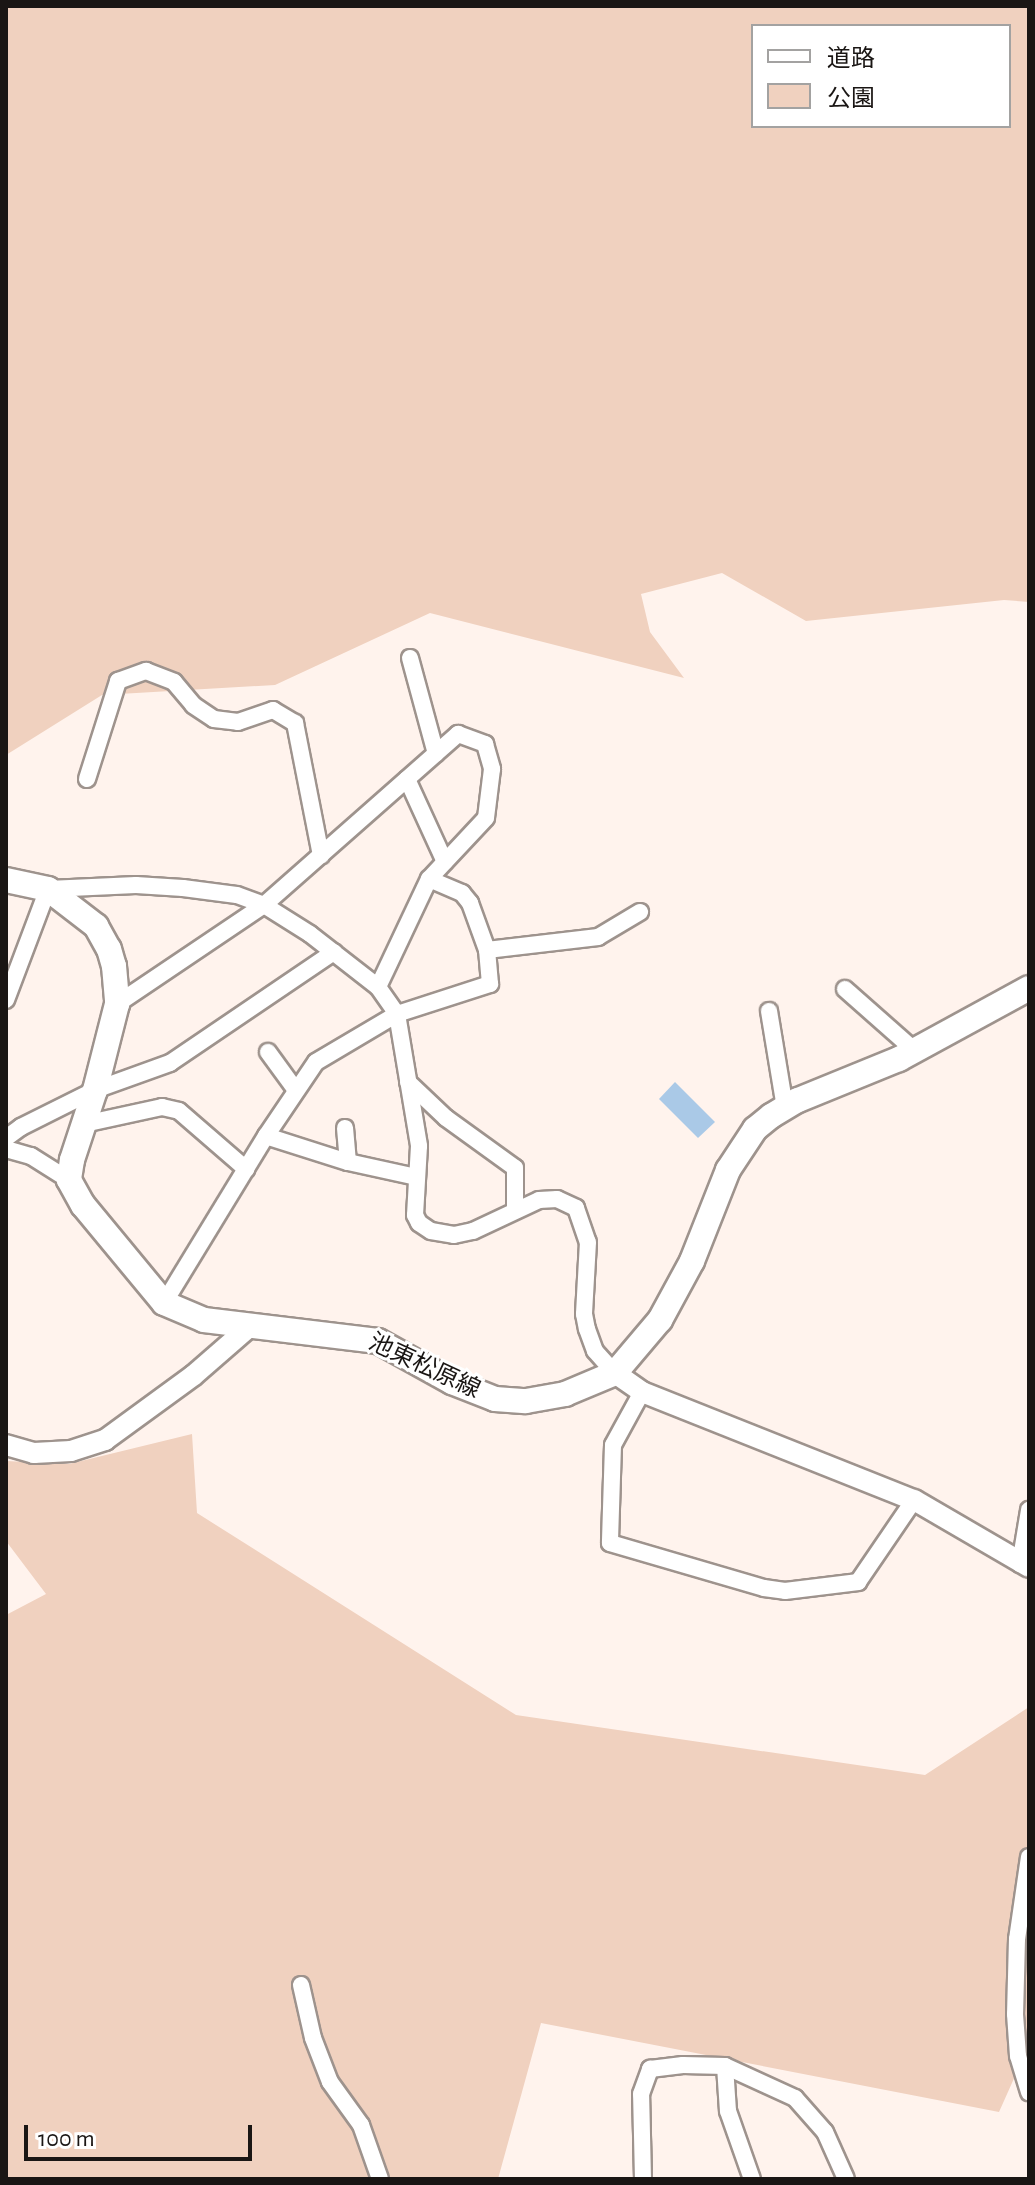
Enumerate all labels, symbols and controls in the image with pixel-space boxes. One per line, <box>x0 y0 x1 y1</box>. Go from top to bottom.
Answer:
legend <box>751 24 1011 128</box>
text: 道路 <box>827 47 875 71</box>
text: 公園 <box>827 87 875 111</box>
street label: 池東松原線 <box>364 1329 484 1405</box>
scale bar <box>28 2109 256 2159</box>
text: 100 m <box>38 2127 95 2151</box>

